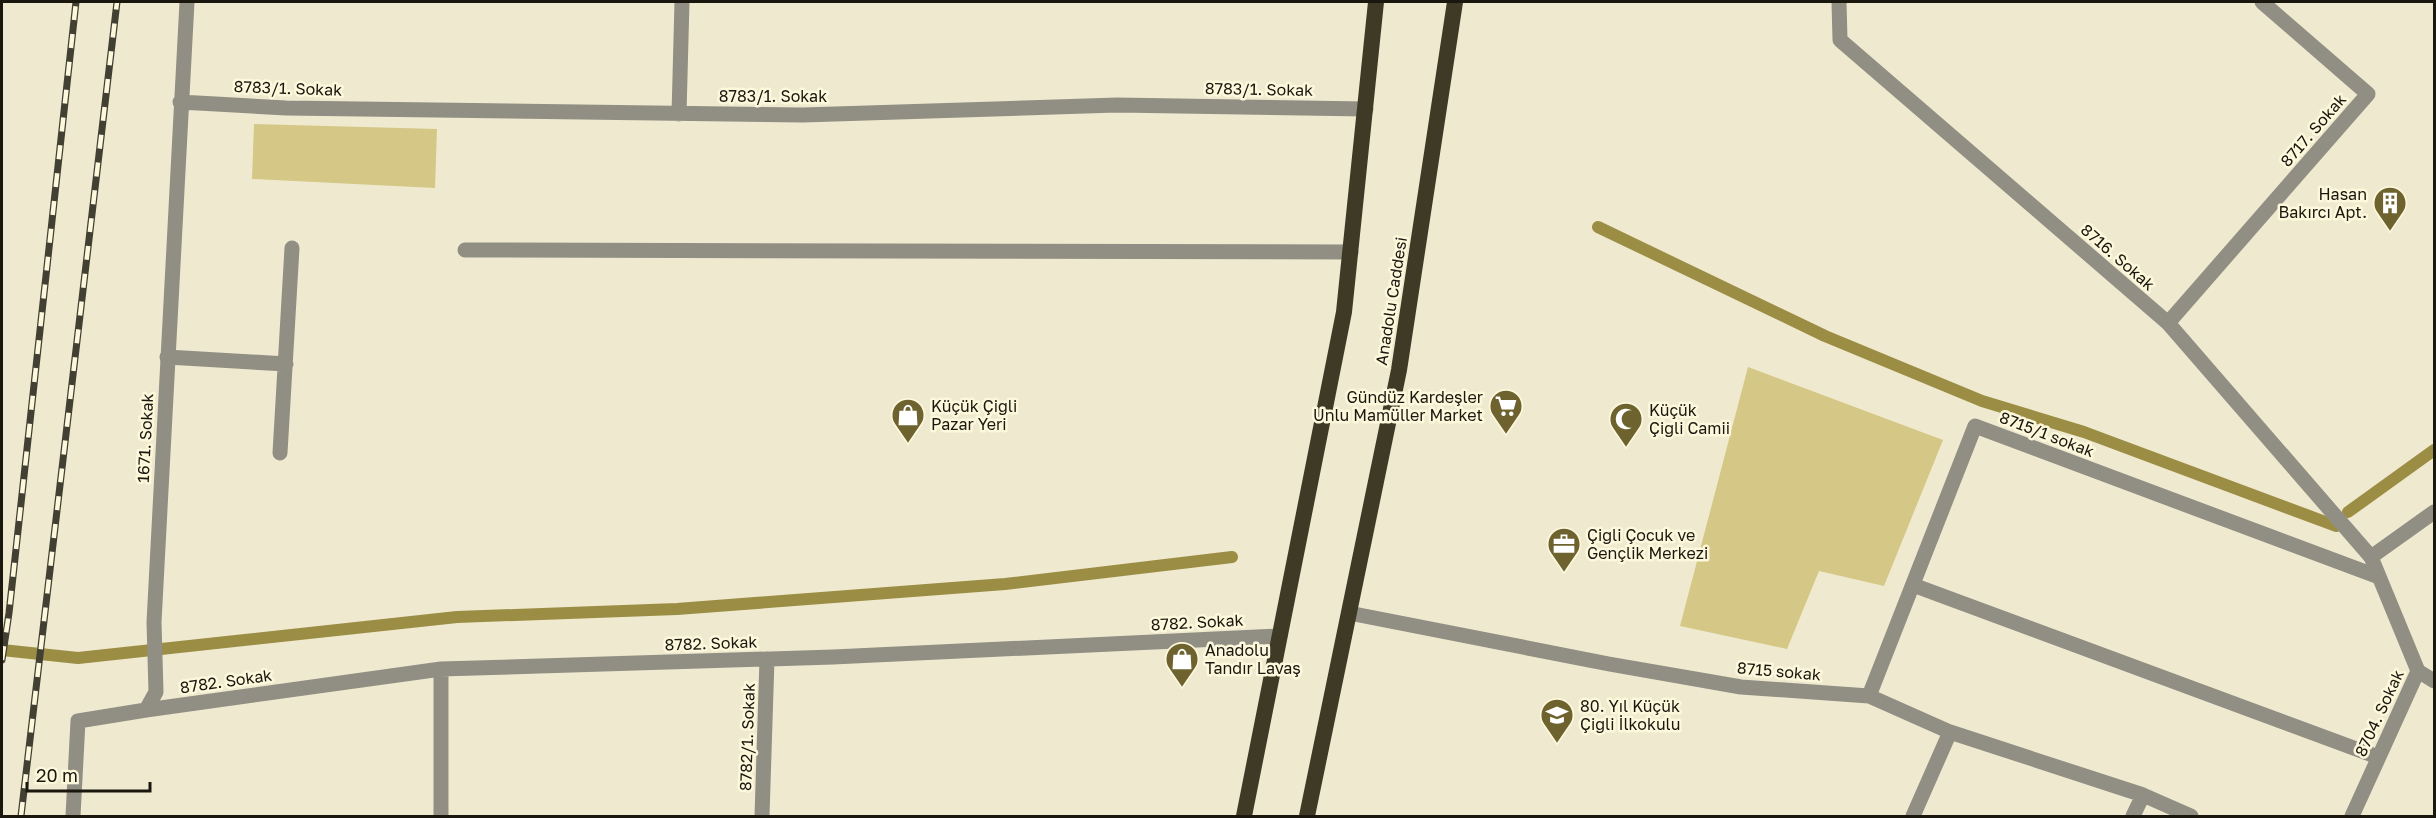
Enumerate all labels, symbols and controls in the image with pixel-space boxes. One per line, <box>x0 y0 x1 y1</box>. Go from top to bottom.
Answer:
street label: 8783/1. Sokak <box>233 76 343 100</box>
street label: 8783/1. Sokak <box>1205 78 1313 100</box>
street label: 8783/1. Sokak <box>719 86 827 106</box>
street label: 8717. Sokak <box>2276 89 2350 171</box>
place label: Hasan Bakırcı Apt. <box>2279 184 2367 222</box>
building icon: Hasan Bakırcı Apt. <box>2372 185 2408 232</box>
street label: 8716. Sokak <box>2077 220 2159 294</box>
street label: Anadolu Caddesi <box>1371 235 1411 367</box>
place label: Gündüz Kardeşler Unlu Mamüller Market <box>1313 387 1483 425</box>
supermarket icon: Gündüz Kardeşler Unlu Mamüller Market <box>1488 388 1524 435</box>
street label: 1671. Sokak <box>133 393 157 483</box>
place label: Küçük Çiğli Pazar Yeri <box>931 396 1017 434</box>
shop icon: Küçük Çiğli Pazar Yeri <box>890 397 926 444</box>
place label: Küçük Çiğli Camii <box>1649 400 1730 438</box>
mosque icon: Küçük Çiğli Camii <box>1608 401 1644 448</box>
street label: 8715/1 sokak <box>1997 407 2097 461</box>
place label: Çiğli Çocuk ve Gençlik Merkezi <box>1587 525 1708 563</box>
office icon: Çiğli Çocuk ve Gençlik Merkezi <box>1546 526 1582 573</box>
street label: 8782. Sokak <box>1150 610 1244 634</box>
street label: 8782. Sokak <box>664 631 758 655</box>
place label: Anadolu Tandır Lavaş <box>1205 640 1301 678</box>
shop icon: Anadolu Tandır Lavaş <box>1164 641 1200 688</box>
street label: 8715 sokak <box>1736 657 1822 685</box>
street label: 8782. Sokak <box>179 665 273 697</box>
street label: 8704. Sokak <box>2350 666 2408 760</box>
street label: 8782/1. Sokak <box>735 683 759 791</box>
place label: 80. Yıl Küçük Çiğli İlkokulu <box>1580 696 1680 734</box>
school or university icon: 80. Yıl Küçük Çiğli İlkokulu <box>1539 697 1575 744</box>
scale bar <box>27 755 150 793</box>
text: 20 m <box>36 764 78 786</box>

